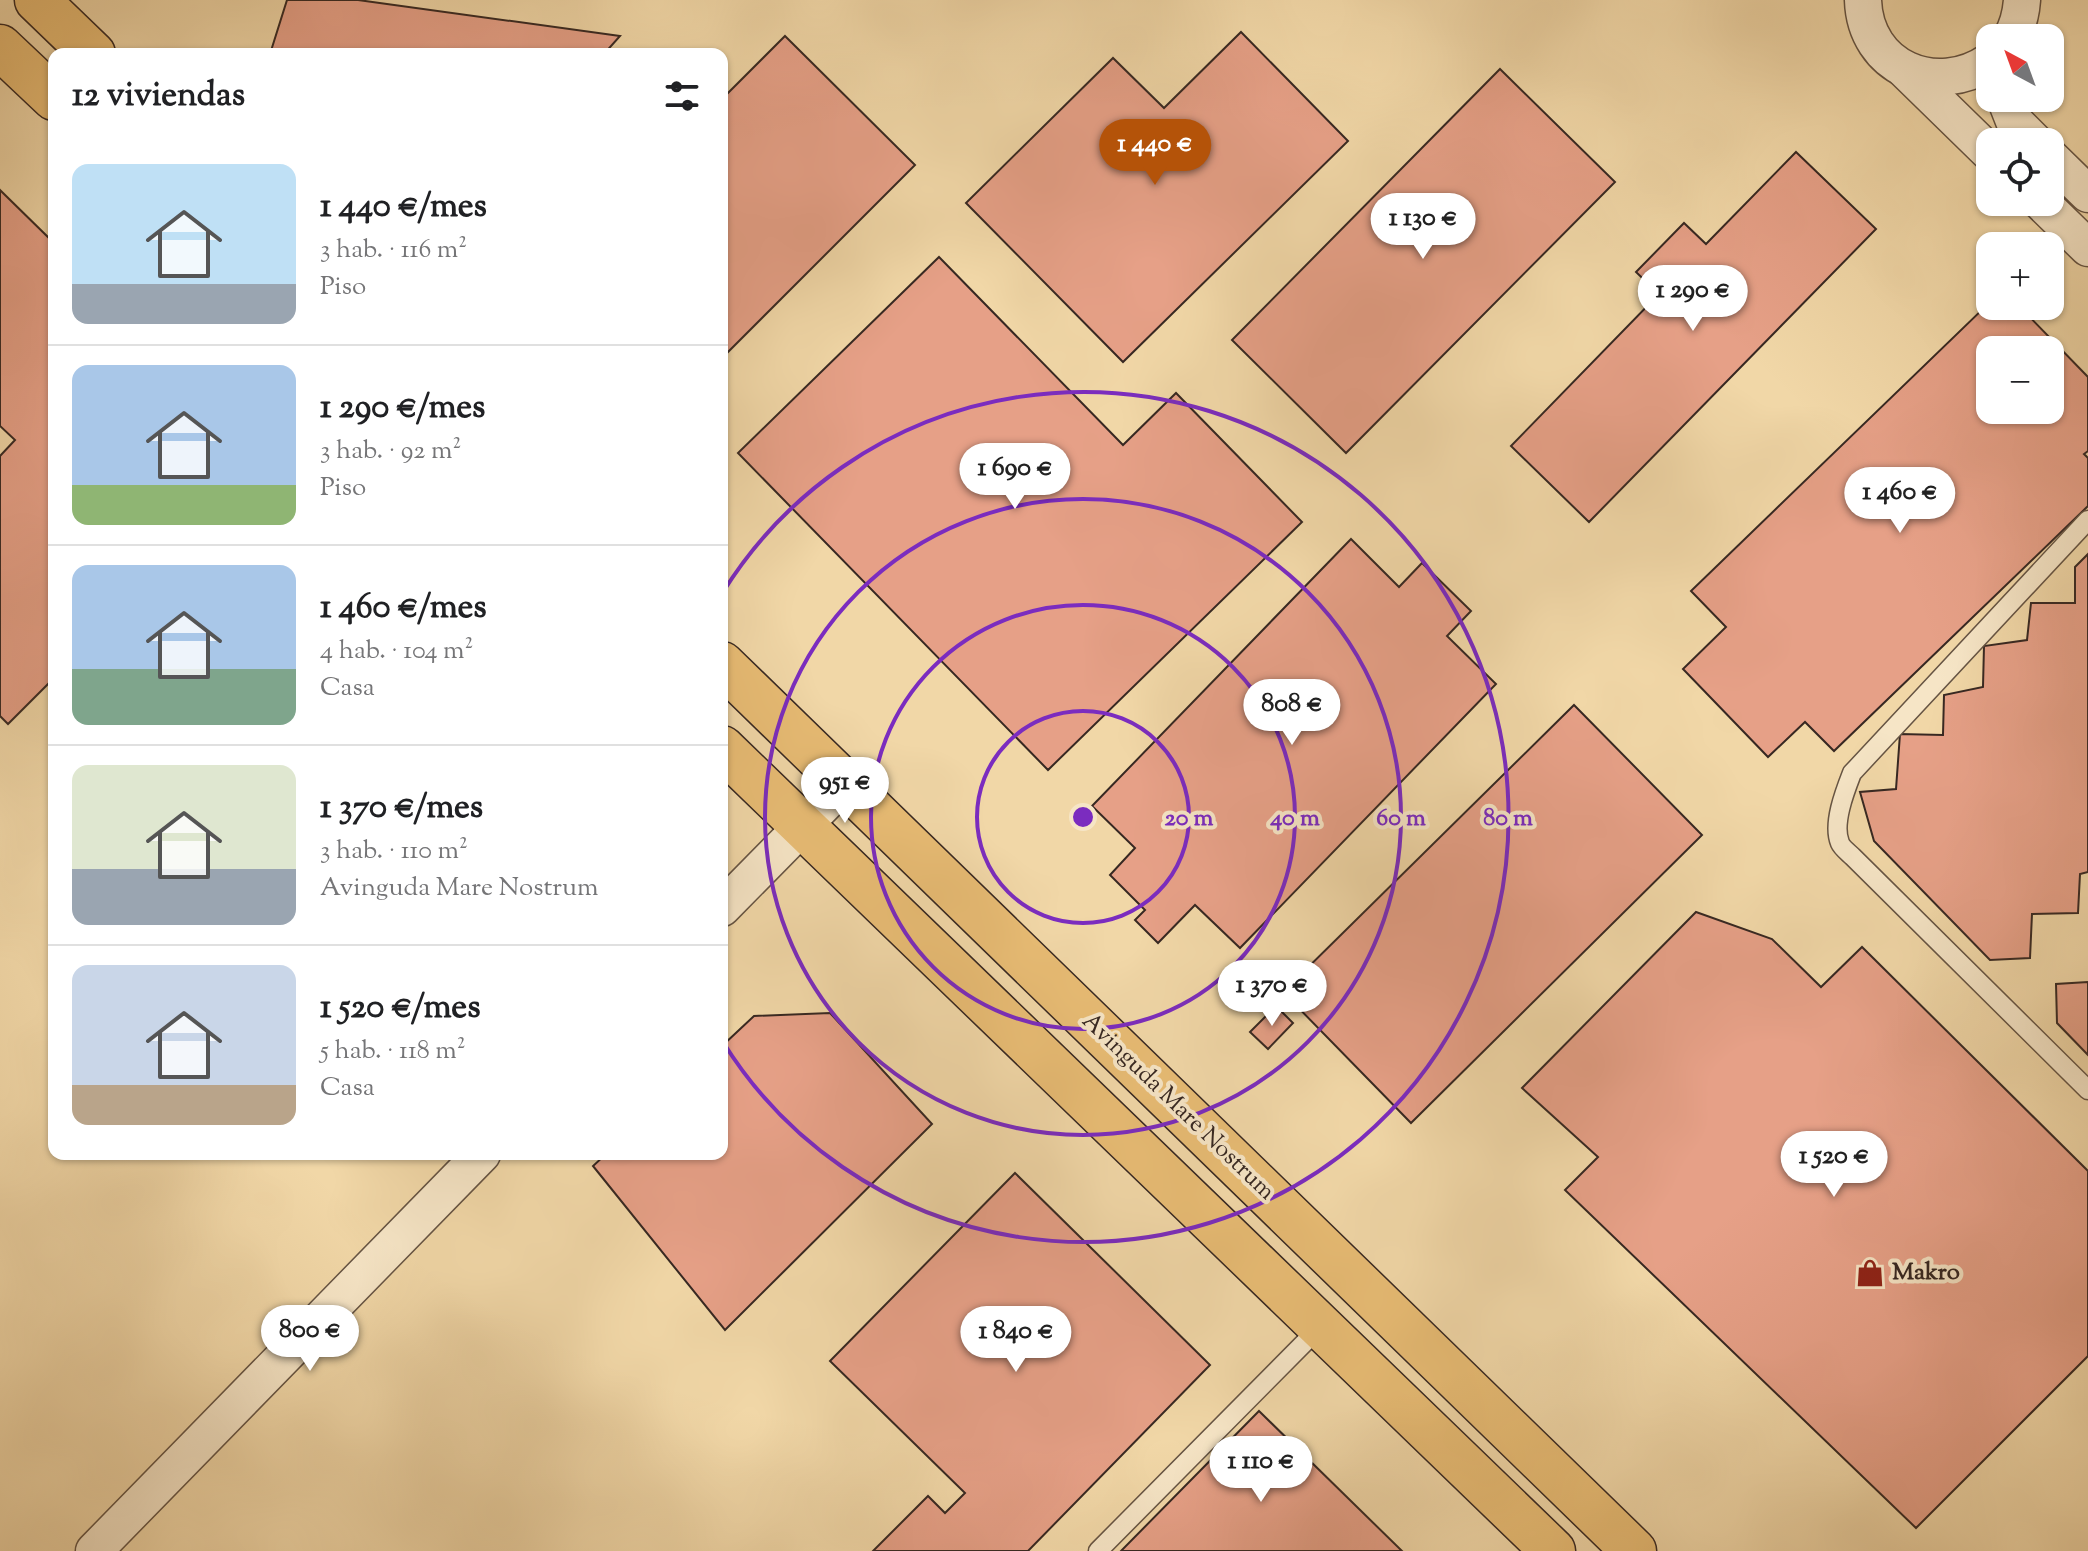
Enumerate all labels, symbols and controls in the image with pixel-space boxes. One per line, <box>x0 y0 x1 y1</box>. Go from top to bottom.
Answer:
north arrow <box>1976 24 2064 112</box>
map controls <box>1976 24 2064 424</box>
text: 12 viviendas <box>72 72 245 121</box>
icon: filters <box>660 74 704 118</box>
pin: 1 440 € <box>1081 119 1229 187</box>
text: 1 440 € <box>1117 126 1193 163</box>
button: locate <box>1976 128 2064 216</box>
text: 1 440 €/mes <box>320 183 487 232</box>
pin: 1 130 € <box>1349 193 1497 261</box>
icon: home <box>136 196 232 292</box>
text: 1 130 € <box>1389 200 1457 237</box>
text: 3 hab. · 116 m² <box>320 232 467 269</box>
button: + <box>1976 232 2064 320</box>
pin: 1 290 € <box>1619 265 1767 333</box>
text: Piso <box>320 269 366 306</box>
text: 1 290 € <box>1656 272 1730 309</box>
button: − <box>1976 336 2064 424</box>
text: 1 290 €/mes <box>320 384 485 433</box>
icon: home <box>136 397 232 493</box>
text: 3 hab. · 92 m² <box>320 433 461 470</box>
pin: 1 690 € <box>941 443 1089 511</box>
text: 1 690 € <box>977 450 1053 487</box>
pin: 1 460 € <box>1826 467 1974 535</box>
text: Piso <box>320 470 366 507</box>
text: 1 460 € <box>1862 474 1938 511</box>
text: 1 460 €/mes <box>320 584 487 633</box>
icon: home <box>136 597 232 693</box>
text: 4 hab. · 104 m² <box>320 633 473 670</box>
text: Casa <box>320 670 375 707</box>
pin: 808 € <box>1236 679 1348 747</box>
text: 808 € <box>1261 686 1323 723</box>
pin: 951 € <box>789 757 901 825</box>
text: 951 € <box>819 764 871 801</box>
text: 1 370 €/mes <box>320 784 483 833</box>
icon: home <box>136 797 232 893</box>
text: 20 m <box>1165 802 1214 836</box>
text: 40 m <box>1269 802 1320 836</box>
text: 60 m <box>1376 802 1426 836</box>
text: 80 m <box>1483 802 1533 836</box>
centre of rings <box>1069 803 1097 831</box>
text: 3 hab. · 110 m² <box>320 833 468 870</box>
text: Avinguda Mare Nostrum <box>320 870 599 907</box>
pin: 1 370 € <box>1198 960 1346 1028</box>
text: 1 370 € <box>1236 967 1308 1004</box>
text: 1 520 €/mes <box>320 984 481 1033</box>
icon: home <box>136 997 232 1093</box>
street label: Avinguda Mare Nostrum <box>1074 1005 1282 1209</box>
text: 5 hab. · 118 m² <box>320 1033 466 1070</box>
text: Casa <box>320 1070 375 1107</box>
pin: 1 520 € <box>1760 1131 1908 1199</box>
text: 1 520 € <box>1799 1138 1869 1175</box>
place label: Makro <box>1892 1256 1960 1290</box>
shop icon: Makro <box>1855 1258 1885 1288</box>
pin: 800 € <box>254 1305 366 1373</box>
pin: 1 840 € <box>942 1306 1090 1374</box>
text: 800 € <box>279 1312 341 1349</box>
text: 1 840 € <box>978 1313 1054 1350</box>
pin: 1 110 € <box>1187 1436 1335 1504</box>
text: 1 110 € <box>1227 1443 1295 1480</box>

